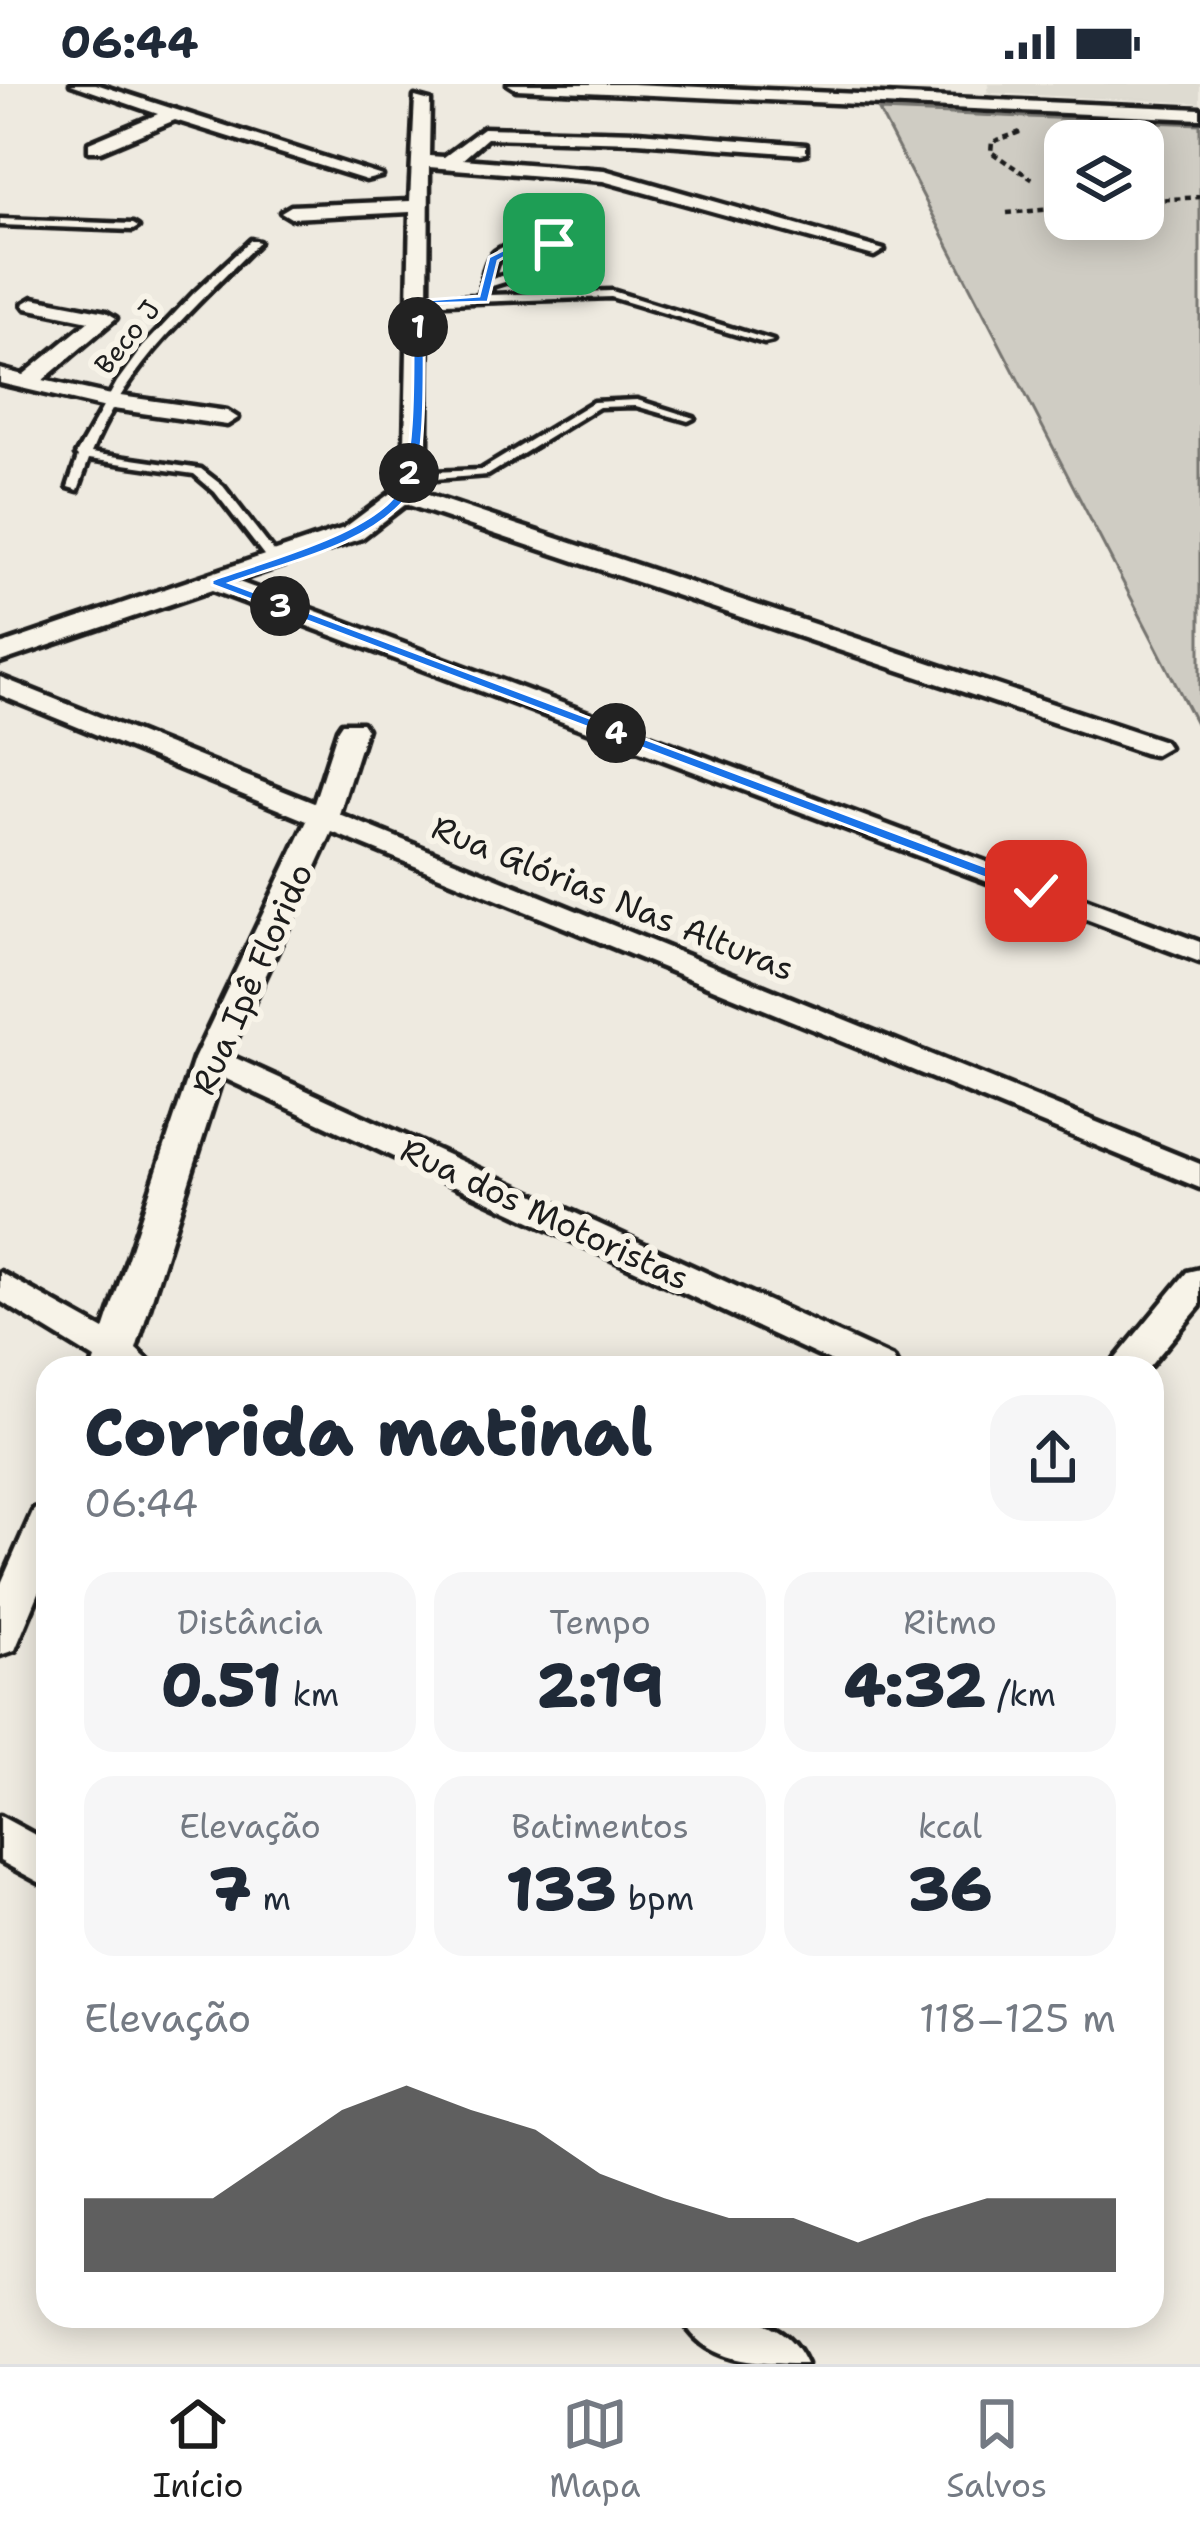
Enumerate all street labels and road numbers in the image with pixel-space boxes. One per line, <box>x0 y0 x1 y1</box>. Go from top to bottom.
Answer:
street label: Beco J <box>86 292 168 382</box>
street label: Rua Glórias Nas Alturas <box>425 805 801 991</box>
street label: Rua Ipê Florido <box>181 856 323 1102</box>
street label: Rua dos Motoristas <box>393 1127 697 1301</box>

